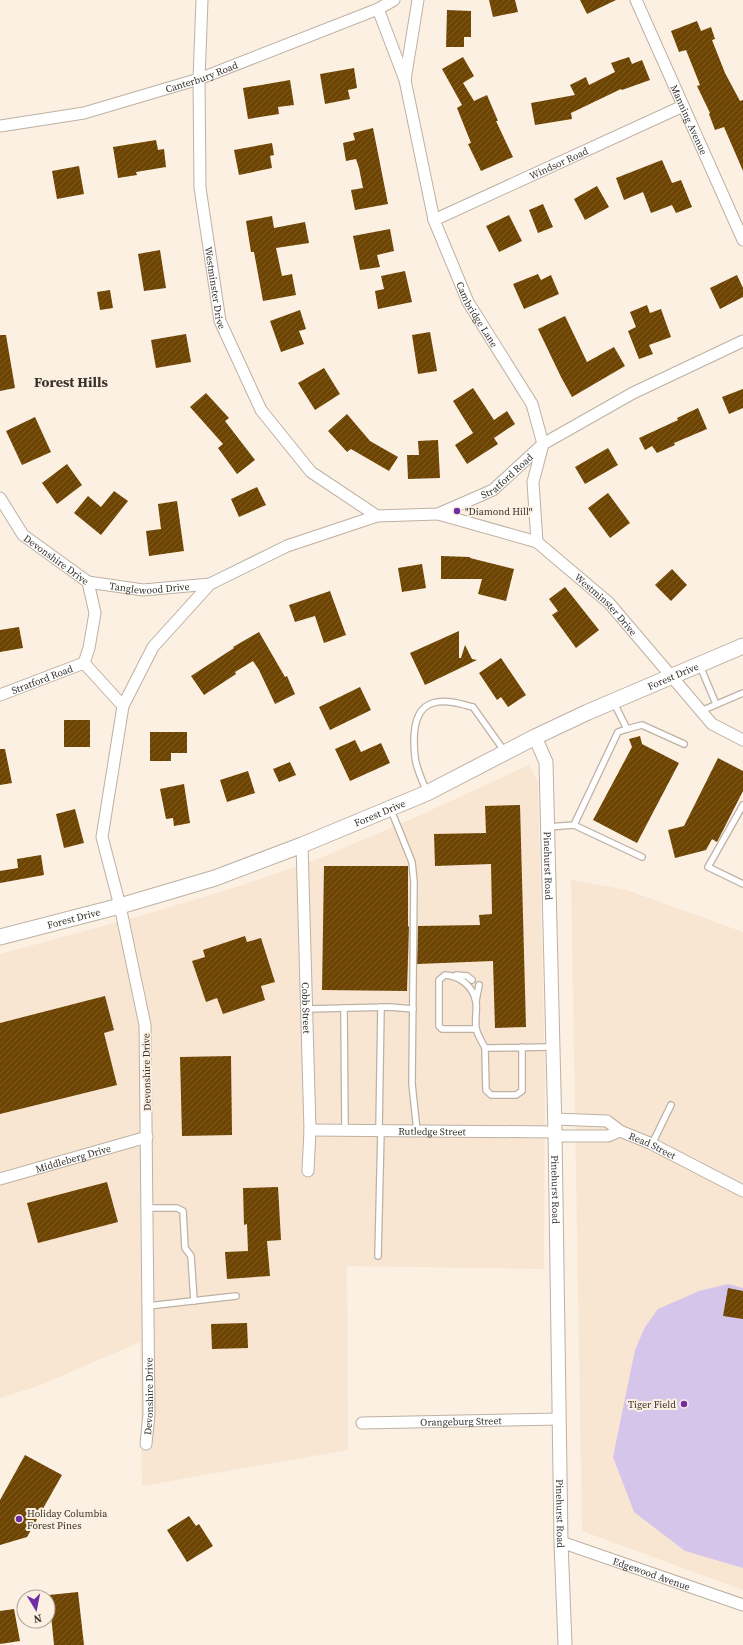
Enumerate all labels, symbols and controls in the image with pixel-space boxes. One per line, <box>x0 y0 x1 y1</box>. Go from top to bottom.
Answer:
street label: Canterbury Road <box>164 58 240 96</box>
street label: Manning Avenue <box>668 83 710 157</box>
street label: Windsor Road <box>527 144 591 182</box>
street label: Westminster Drive <box>202 246 229 331</box>
street label: Cambridge Lane <box>453 280 501 350</box>
district label: Forest Hills <box>34 372 109 392</box>
street label: Stratford Road <box>479 450 536 502</box>
place label: "Diamond Hill" <box>465 505 533 518</box>
marker: "Diamond Hill" <box>452 506 462 516</box>
street label: Devonshire Drive <box>21 532 92 588</box>
street label: Westminster Drive <box>572 571 640 638</box>
street label: Tanglewood Drive <box>109 579 190 598</box>
street label: Forest Drive <box>646 660 701 693</box>
street label: Stratford Road <box>10 662 75 697</box>
street label: Forest Drive <box>352 797 407 830</box>
street label: Pinehurst Road <box>541 831 555 900</box>
street label: Forest Drive <box>46 905 102 932</box>
street label: Cobb Street <box>299 982 313 1035</box>
street label: Devonshire Drive <box>139 1033 154 1111</box>
street label: Rutledge Street <box>398 1125 467 1138</box>
street label: Read Street <box>627 1129 679 1163</box>
street label: Middleberg Drive <box>34 1142 113 1176</box>
street label: Pinehurst Road <box>548 1155 562 1224</box>
street label: Devonshire Drive <box>141 1357 156 1436</box>
place label: Tiger Field <box>628 1398 676 1411</box>
marker: Tiger Field <box>679 1399 689 1409</box>
street label: Orangeburg Street <box>420 1414 503 1429</box>
street label: Pinehurst Road <box>553 1479 567 1548</box>
place label: Holiday Columbia Forest Pines <box>27 1507 108 1532</box>
marker: Holiday Columbia Forest Pines <box>14 1514 24 1524</box>
street label: Edgewood Avenue <box>611 1554 692 1593</box>
north arrow <box>16 1589 56 1629</box>
text: N <box>32 1610 43 1626</box>

